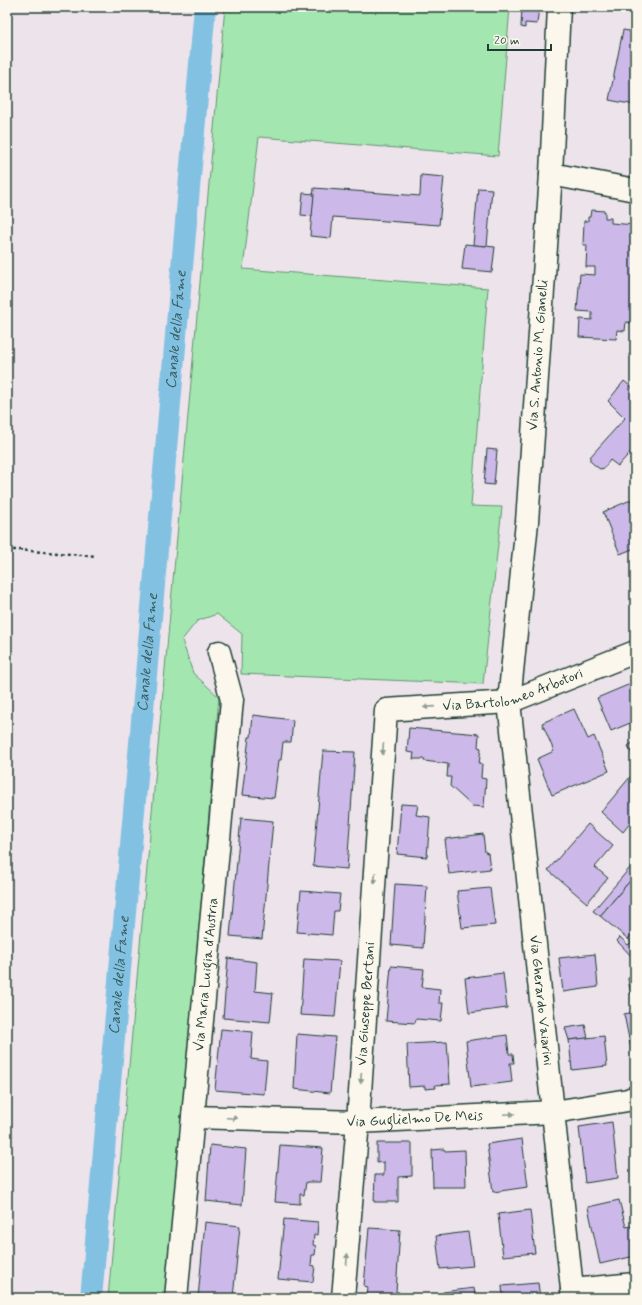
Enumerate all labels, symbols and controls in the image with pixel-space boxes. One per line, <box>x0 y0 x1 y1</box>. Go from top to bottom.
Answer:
scale bar <box>488 26 551 52</box>
text: 20 m <box>494 33 520 49</box>
water label: Canale della Fame <box>161 269 192 390</box>
street label: Via S. Antonio M. Gianelli <box>524 279 552 431</box>
water label: Canale della Fame <box>133 592 163 713</box>
street label: Via Bartolomeo Arbotori <box>442 665 586 715</box>
one-way arrow <box>422 704 435 710</box>
one-way arrow <box>380 743 387 755</box>
one-way arrow <box>371 872 378 884</box>
street label: Via Maria Luigia d'Austria <box>190 897 222 1052</box>
water label: Canale della Fame <box>104 915 135 1035</box>
street label: Via Gherardo Vaiarini <box>525 934 557 1066</box>
street label: Via Giuseppe Bertani <box>353 941 379 1066</box>
one-way arrow <box>358 1072 365 1084</box>
street label: Via Guglielmo De Meis <box>346 1107 483 1132</box>
one-way arrow <box>503 1111 516 1117</box>
one-way arrow <box>226 1115 239 1121</box>
one-way arrow <box>343 1253 350 1265</box>

